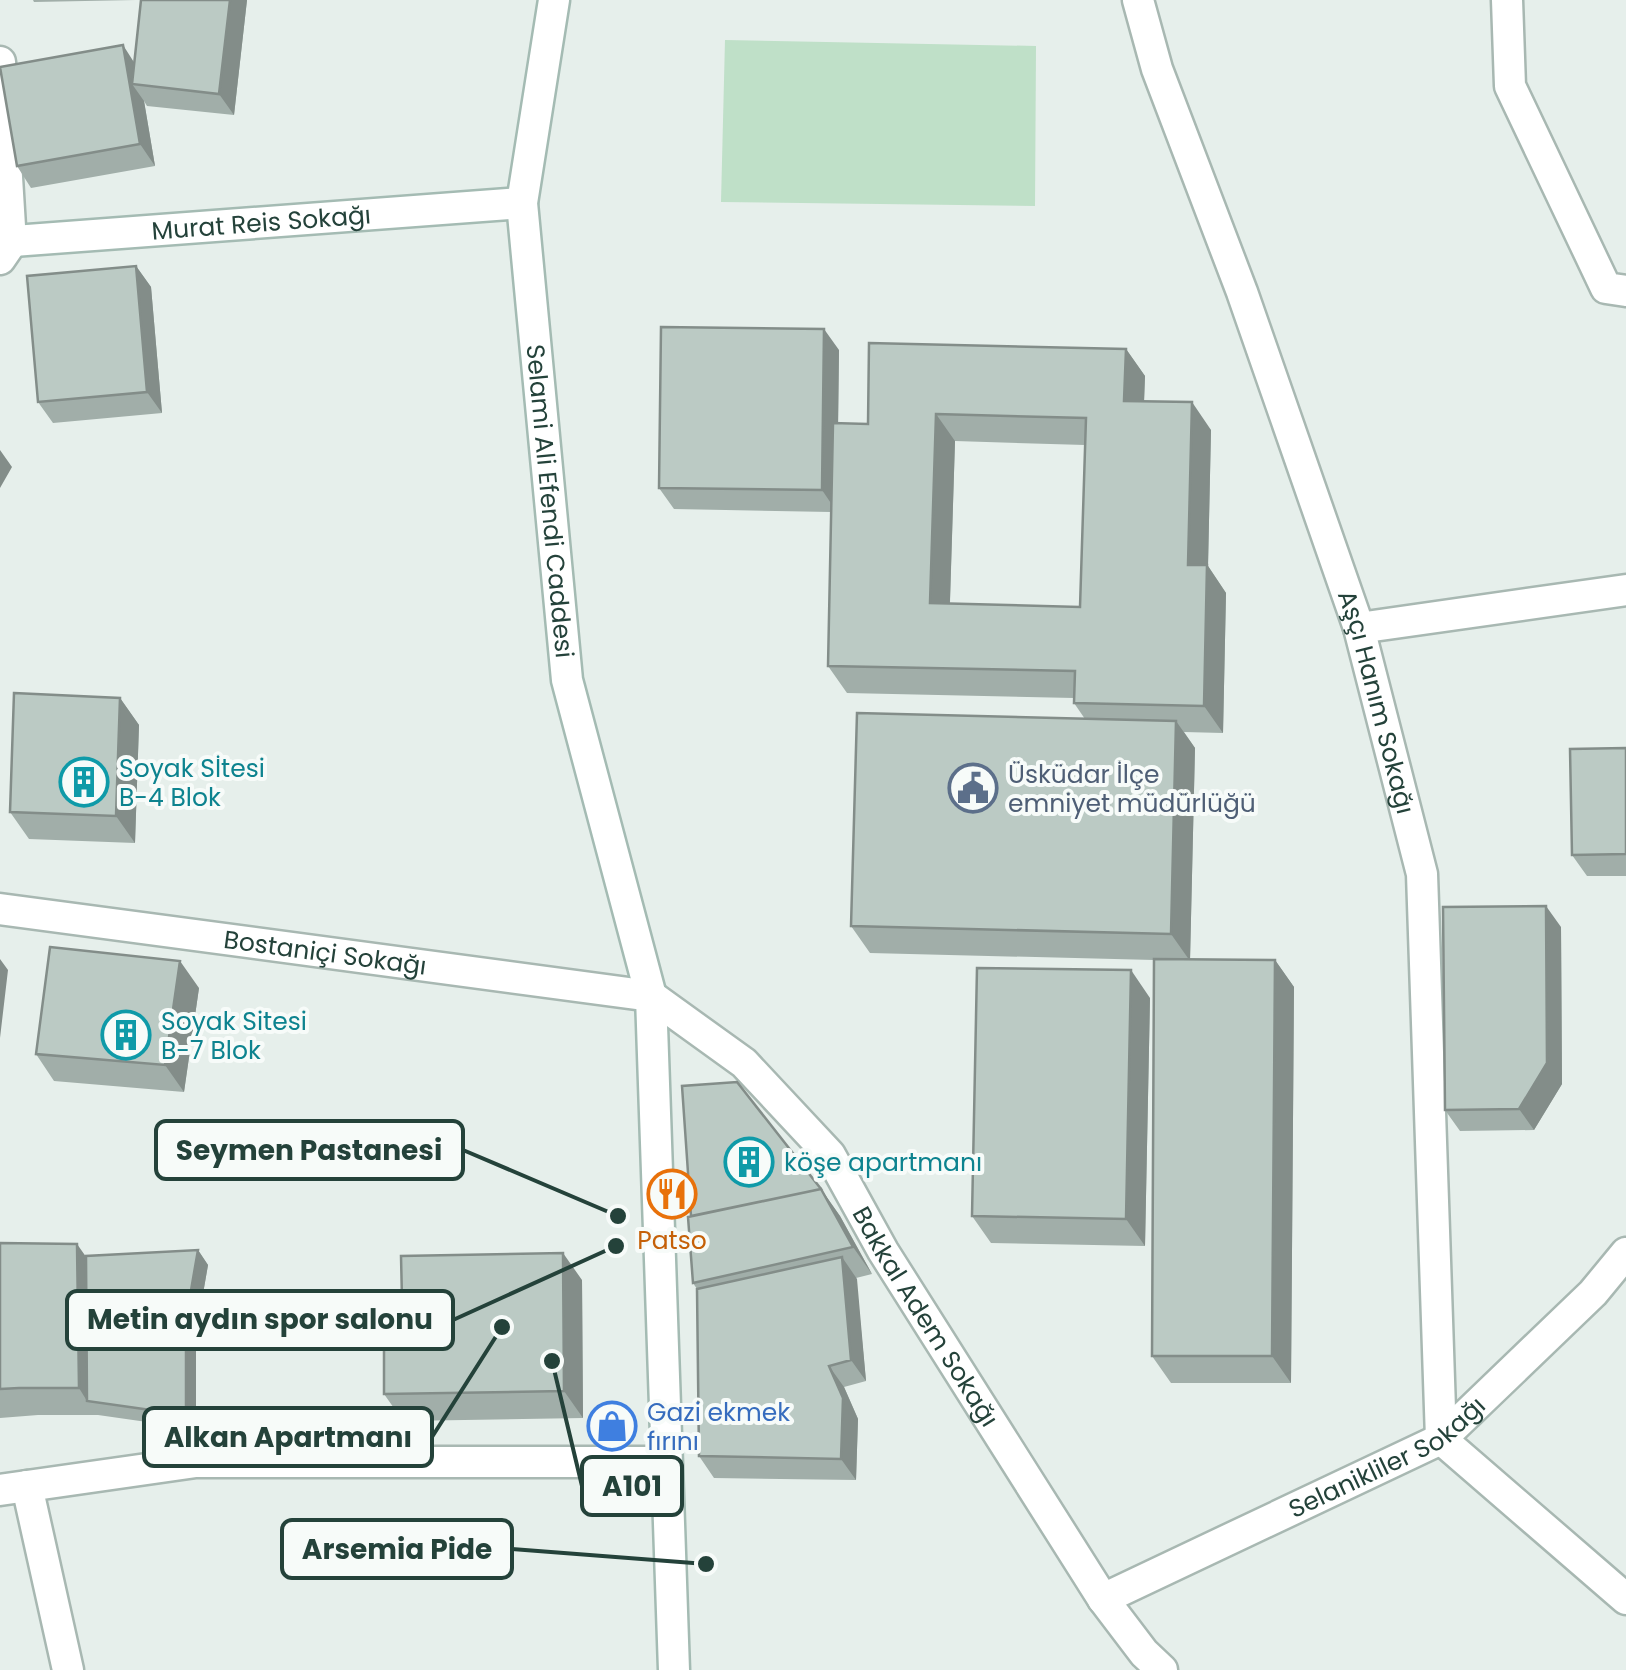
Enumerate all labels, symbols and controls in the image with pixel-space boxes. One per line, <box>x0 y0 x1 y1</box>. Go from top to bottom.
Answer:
street label: Murat Reis Sokağı <box>150 197 372 248</box>
street label: Selami Ali Efendi Caddesi <box>518 343 582 660</box>
street label: Aşçı Hanım Sokağı <box>1330 585 1423 818</box>
place label: Soyak Sİtesi B-4 Blok <box>119 751 265 815</box>
building icon: Soyak Sİtesi B-4 Blok <box>58 756 110 808</box>
place label: Üsküdar İlçe emniyet müdürlüğü <box>1008 757 1256 821</box>
public building icon: Üsküdar İlçe emniyet müdürlüğü <box>947 762 999 814</box>
street label: Bostaniçi Sokağı <box>222 922 429 983</box>
place label: Soyak Sitesi B-7 Blok <box>161 1004 307 1068</box>
building icon: Soyak Sitesi B-7 Blok <box>100 1009 152 1061</box>
callout: Seymen Pastanesi <box>156 1121 463 1179</box>
text: Seymen Pastanesi <box>176 1131 442 1170</box>
building icon: köşe apartmanı <box>723 1136 775 1188</box>
place label: köşe apartmanı <box>784 1145 982 1180</box>
restaurant icon: Patso <box>646 1168 698 1220</box>
street label: Bakkal Adem Sokağı <box>844 1200 1007 1433</box>
place label: Patso <box>637 1223 707 1258</box>
callout: Metin aydın spor salonu <box>67 1291 453 1349</box>
text: Metin aydın spor salonu <box>87 1300 433 1339</box>
street label: Selanikliler Sokağı <box>1283 1388 1493 1526</box>
place label: Gazi ekmek fırını <box>647 1395 790 1459</box>
shop icon: Gazi ekmek fırını <box>586 1400 638 1452</box>
callout: Alkan Apartmanı <box>144 1408 432 1466</box>
text: Alkan Apartmanı <box>164 1418 412 1457</box>
callout: A101 <box>582 1457 682 1515</box>
text: A101 <box>602 1467 662 1506</box>
callout: Arsemia Pide <box>282 1520 512 1578</box>
text: Arsemia Pide <box>302 1530 492 1569</box>

